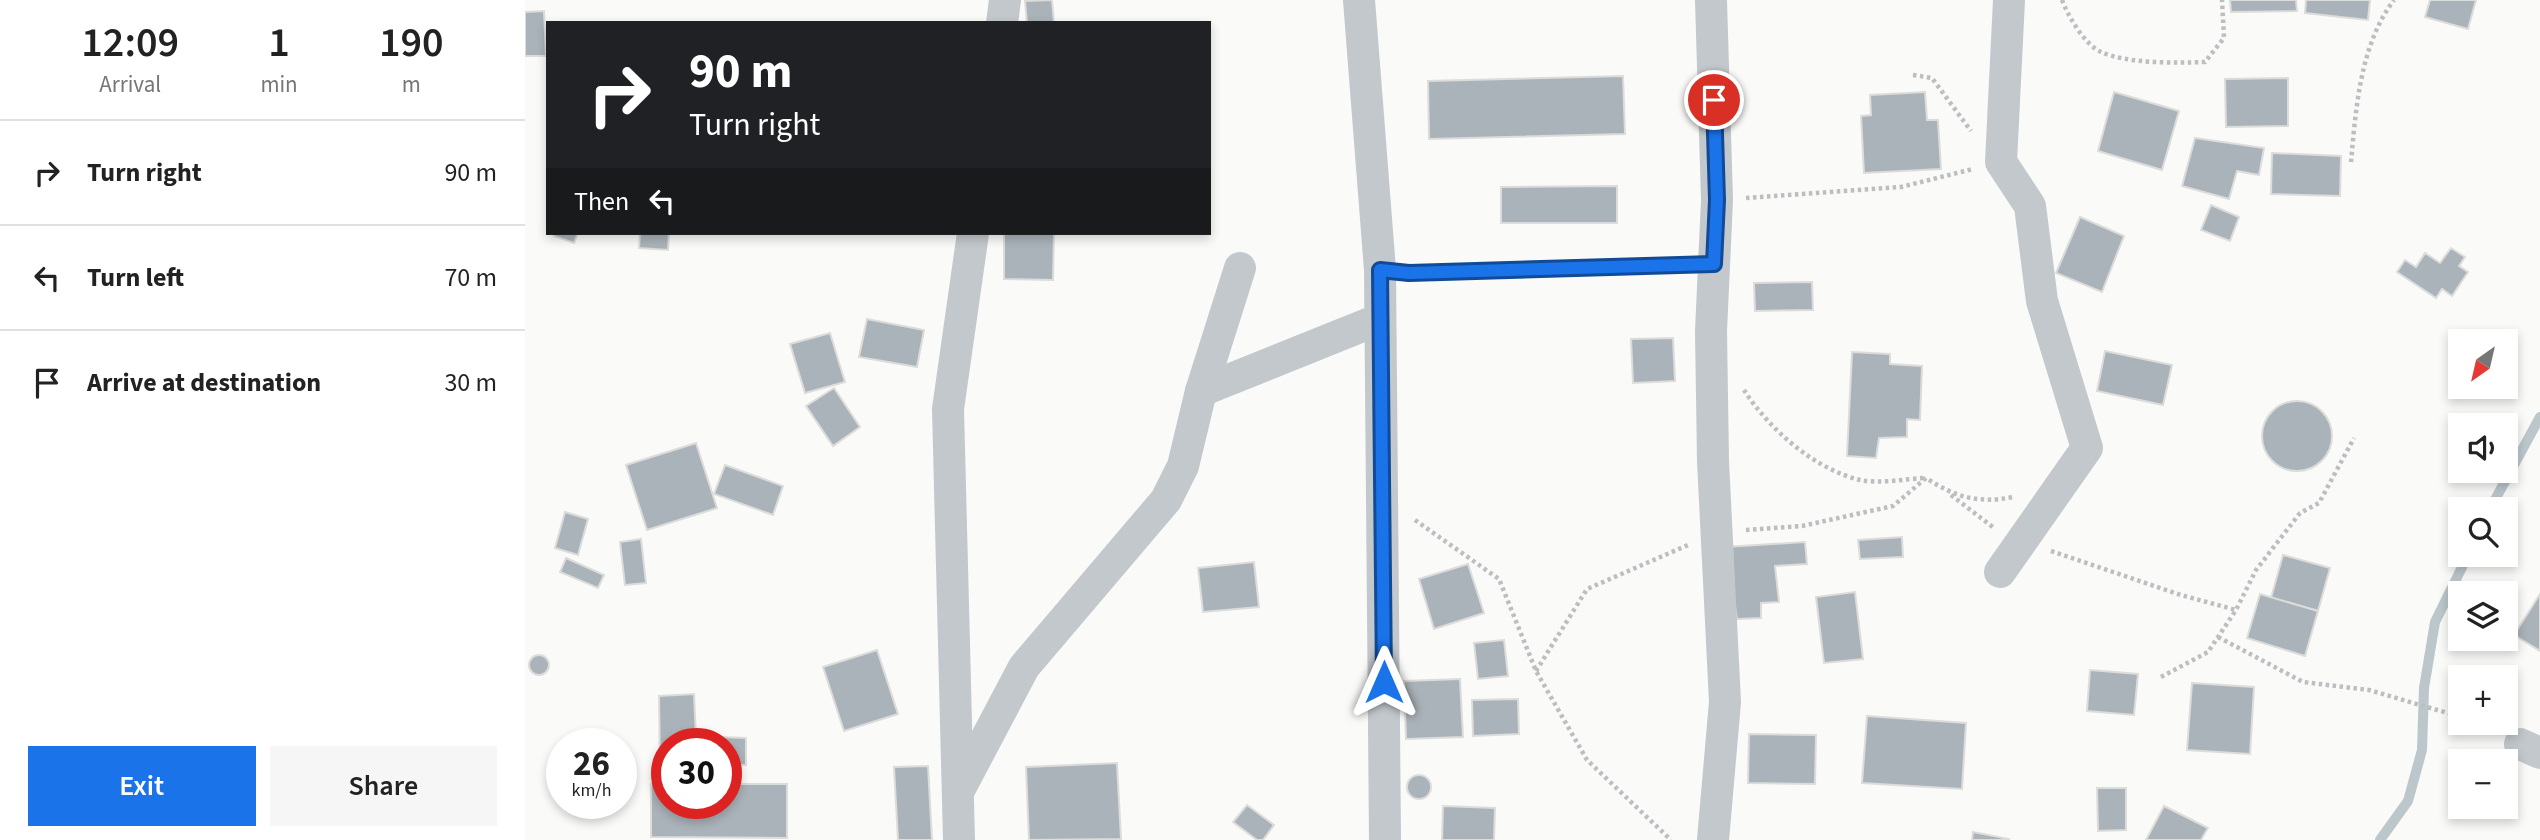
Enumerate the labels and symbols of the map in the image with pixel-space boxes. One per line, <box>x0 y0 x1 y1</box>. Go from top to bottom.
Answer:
pin <box>1684 70 1744 130</box>
north arrow <box>2448 329 2518 399</box>
position arrow <box>1347 645 1421 719</box>
speed limit sign: 30 <box>651 728 742 819</box>

